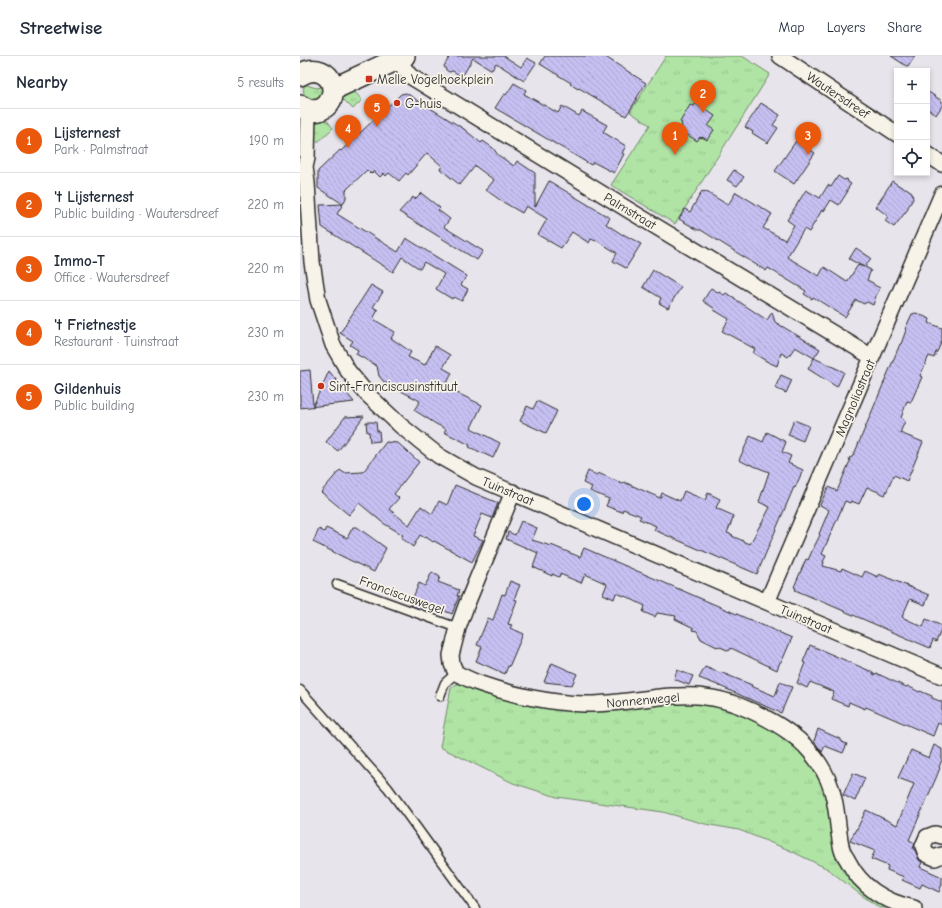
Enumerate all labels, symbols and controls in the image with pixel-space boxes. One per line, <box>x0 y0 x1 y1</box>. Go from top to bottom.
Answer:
text: Streetwise <box>20 17 102 39</box>
text: Map <box>778 19 805 36</box>
text: Layers <box>827 19 865 36</box>
text: Share <box>887 19 922 36</box>
street label: Wautersdreef <box>804 68 873 122</box>
map controls <box>894 68 930 176</box>
button: + <box>894 68 930 104</box>
place label: Melle Vogelhoekplein <box>377 72 493 87</box>
text: Nearby <box>16 73 67 92</box>
marker: Melle Vogelhoekplein <box>364 74 374 84</box>
text: 5 results <box>237 75 284 90</box>
pin: 2 <box>690 80 716 113</box>
pin: 5 <box>364 94 390 127</box>
place label: G-huis <box>405 96 442 111</box>
marker: G-huis <box>392 98 402 108</box>
button: − <box>894 104 930 140</box>
pin: 4 <box>335 115 361 148</box>
pin: 1 <box>662 122 688 155</box>
pin: 3 <box>795 122 821 155</box>
text: Lijsternest <box>54 124 120 142</box>
text: 1 <box>26 133 32 148</box>
text: 190 m <box>249 133 284 148</box>
button: locate <box>894 140 930 176</box>
text: Park · Palmstraat <box>54 142 148 157</box>
text: 't Lijsternest <box>54 188 134 206</box>
street label: Palmstraat <box>601 190 660 233</box>
text: 2 <box>26 197 32 212</box>
text: 220 m <box>247 197 284 212</box>
text: Public building · Wautersdreef <box>54 206 218 221</box>
text: Immo-T <box>54 252 105 270</box>
text: 3 <box>26 261 32 276</box>
text: 220 m <box>247 261 284 276</box>
text: Office · Wautersdreef <box>54 270 169 285</box>
text: 't Frietnestje <box>54 316 136 334</box>
text: 4 <box>26 325 32 340</box>
text: 230 m <box>248 325 284 340</box>
text: Restaurant · Tuinstraat <box>54 334 178 349</box>
street label: Magnoliastraat <box>832 356 878 439</box>
place label: Sint-Franciscusinstituut <box>329 379 459 394</box>
text: Gildenhuis <box>54 380 121 398</box>
marker: Sint-Franciscusinstituut <box>316 381 326 391</box>
text: 5 <box>26 389 32 404</box>
text: 230 m <box>248 389 284 404</box>
text: Public building <box>54 398 135 413</box>
street label: Tuinstraat <box>480 473 537 509</box>
your location <box>574 494 594 514</box>
street label: Franciscuswegel <box>357 573 447 617</box>
street label: Tuinstraat <box>778 601 835 637</box>
street label: Nonnenwegel <box>606 689 680 711</box>

